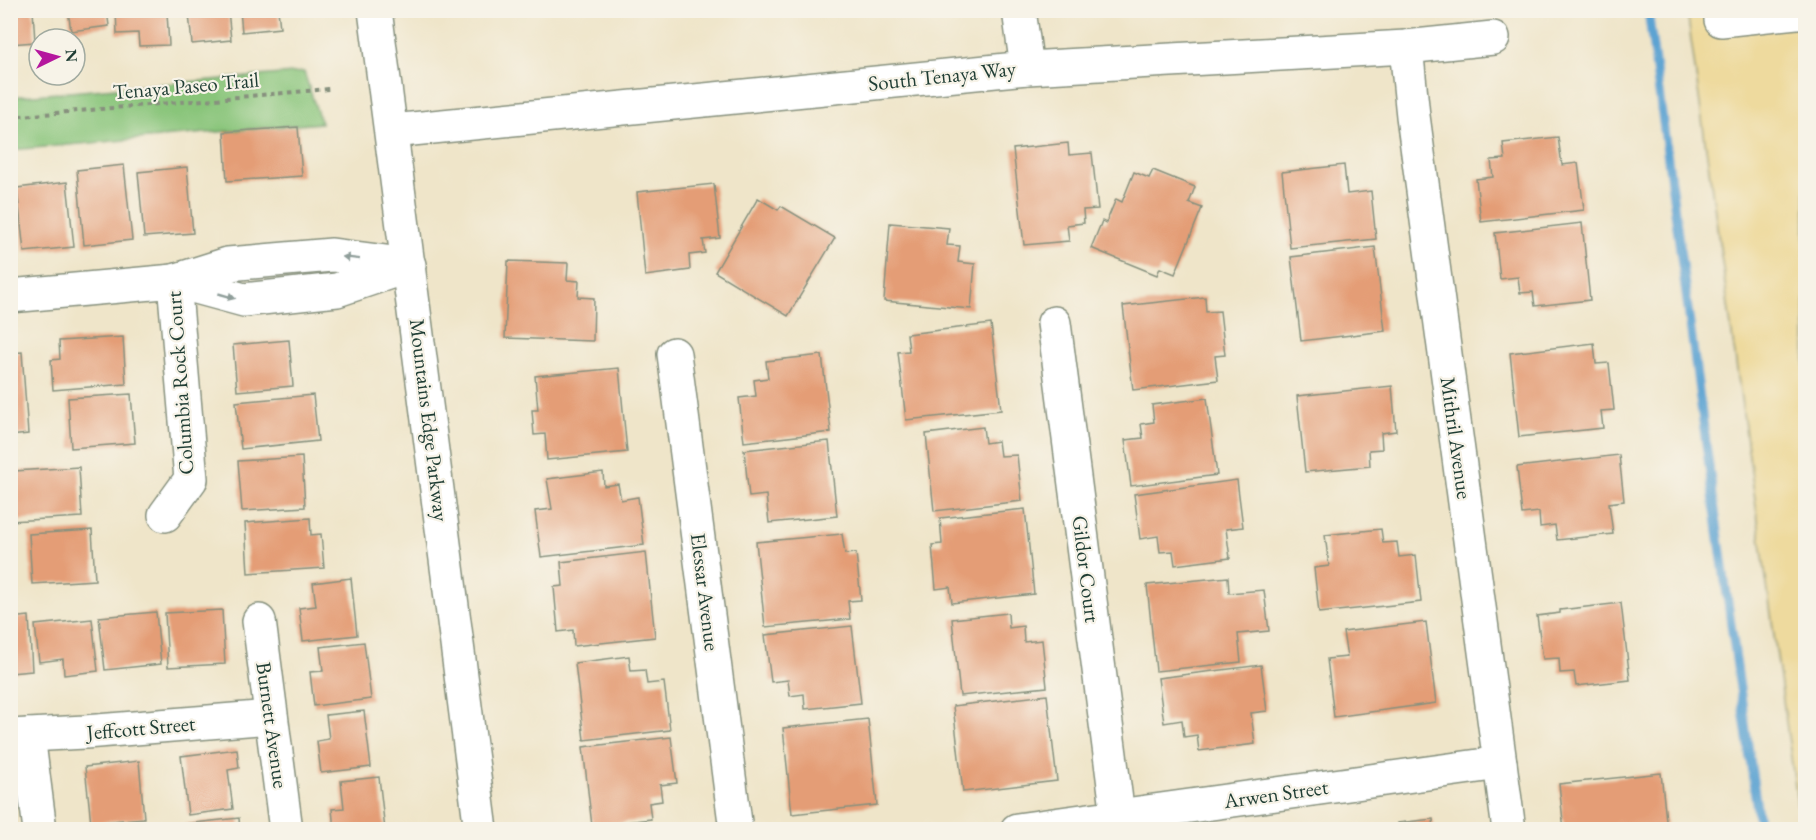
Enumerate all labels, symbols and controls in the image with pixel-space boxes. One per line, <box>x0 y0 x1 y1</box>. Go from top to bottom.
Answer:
north arrow <box>27 27 87 87</box>
text: N <box>60 48 82 63</box>
street label: South Tenaya Way <box>867 54 1018 97</box>
street label: Tenaya Paseo Trail <box>112 66 260 105</box>
one-way arrow <box>342 253 361 263</box>
street label: Columbia Rock Court <box>160 290 199 476</box>
one-way arrow <box>218 292 236 301</box>
street label: Mountains Edge Parkway <box>404 317 455 524</box>
street label: Mithril Avenue <box>1435 375 1478 501</box>
street label: Gildor Court <box>1067 514 1107 624</box>
street label: Elessar Avenue <box>685 531 726 652</box>
street label: Burnett Avenue <box>250 660 295 790</box>
street label: Jeffcott Street <box>84 709 197 746</box>
street label: Arwen Street <box>1221 773 1330 814</box>

